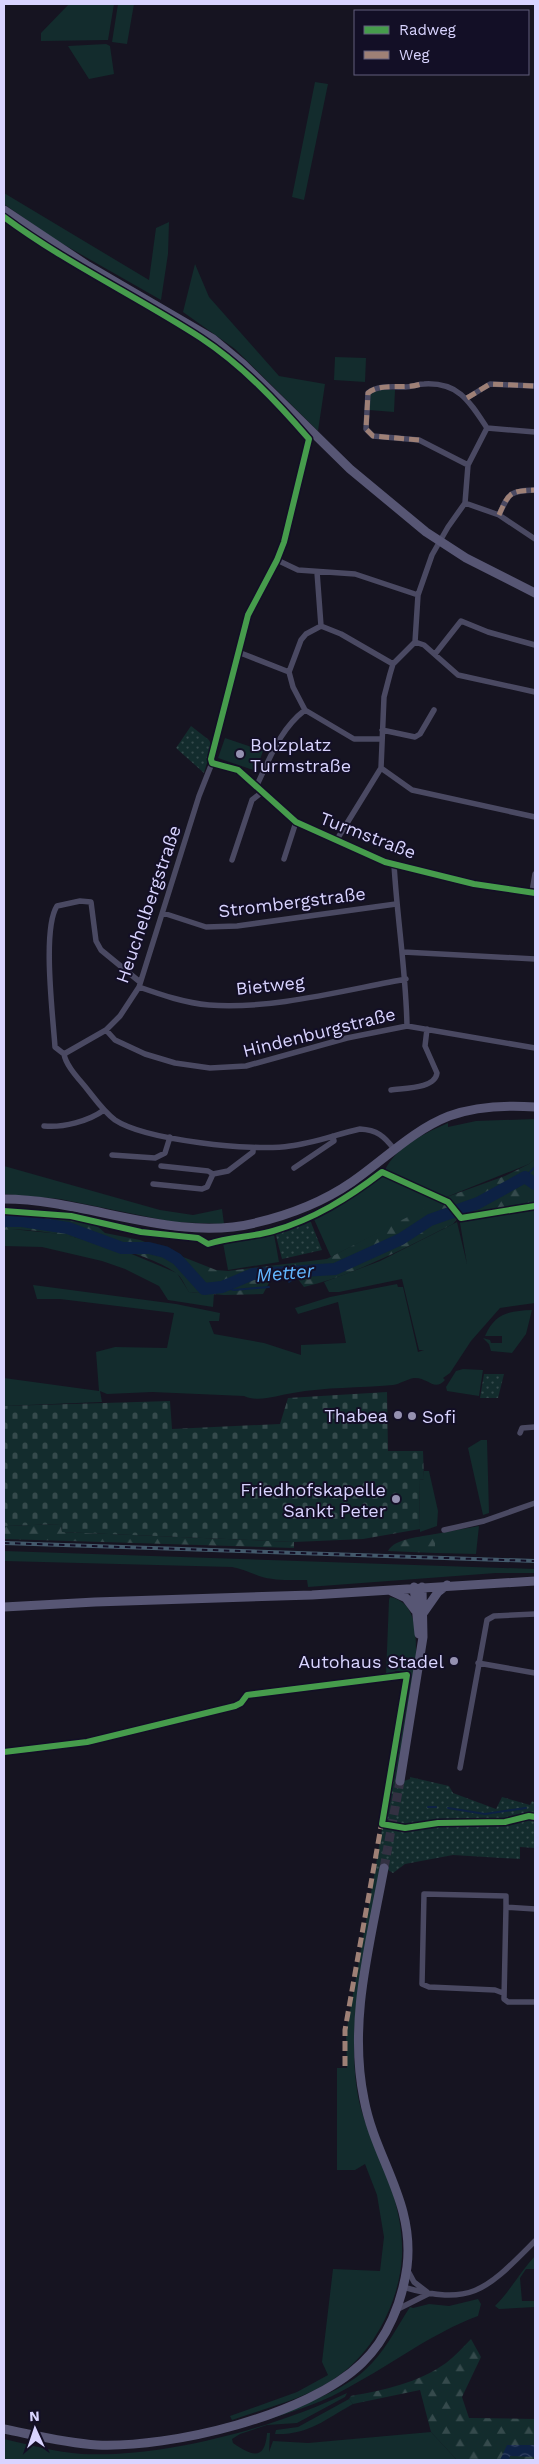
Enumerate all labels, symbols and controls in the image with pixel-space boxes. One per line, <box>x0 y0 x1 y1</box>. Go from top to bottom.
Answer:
legend <box>354 10 529 75</box>
text: Radweg <box>399 21 456 39</box>
text: Weg <box>399 46 430 64</box>
place label: Bolzplatz Turmstraße <box>250 734 351 776</box>
marker: Bolzplatz Turmstraße <box>234 748 246 760</box>
street label: Turmstraße <box>317 807 419 863</box>
street label: Heuchelbergstraße <box>111 822 185 986</box>
street label: Strombergstraße <box>217 883 367 921</box>
street label: Bietweg <box>235 971 306 999</box>
street label: Hindenburgstraße <box>240 1003 398 1061</box>
water label: Metter <box>255 1259 316 1287</box>
place label: Thabea <box>324 1405 388 1426</box>
place label: Sofi <box>422 1406 456 1427</box>
marker: Thabea <box>392 1409 404 1421</box>
marker: Sofi <box>406 1410 418 1422</box>
place label: Friedhofskapelle Sankt Peter <box>240 1479 386 1521</box>
marker: Friedhofskapelle Sankt Peter <box>390 1493 402 1505</box>
place label: Autohaus Stadel <box>298 1651 444 1672</box>
marker: Autohaus Stadel <box>448 1655 460 1667</box>
north arrow <box>10 2404 60 2454</box>
text: N <box>29 2408 40 2424</box>

